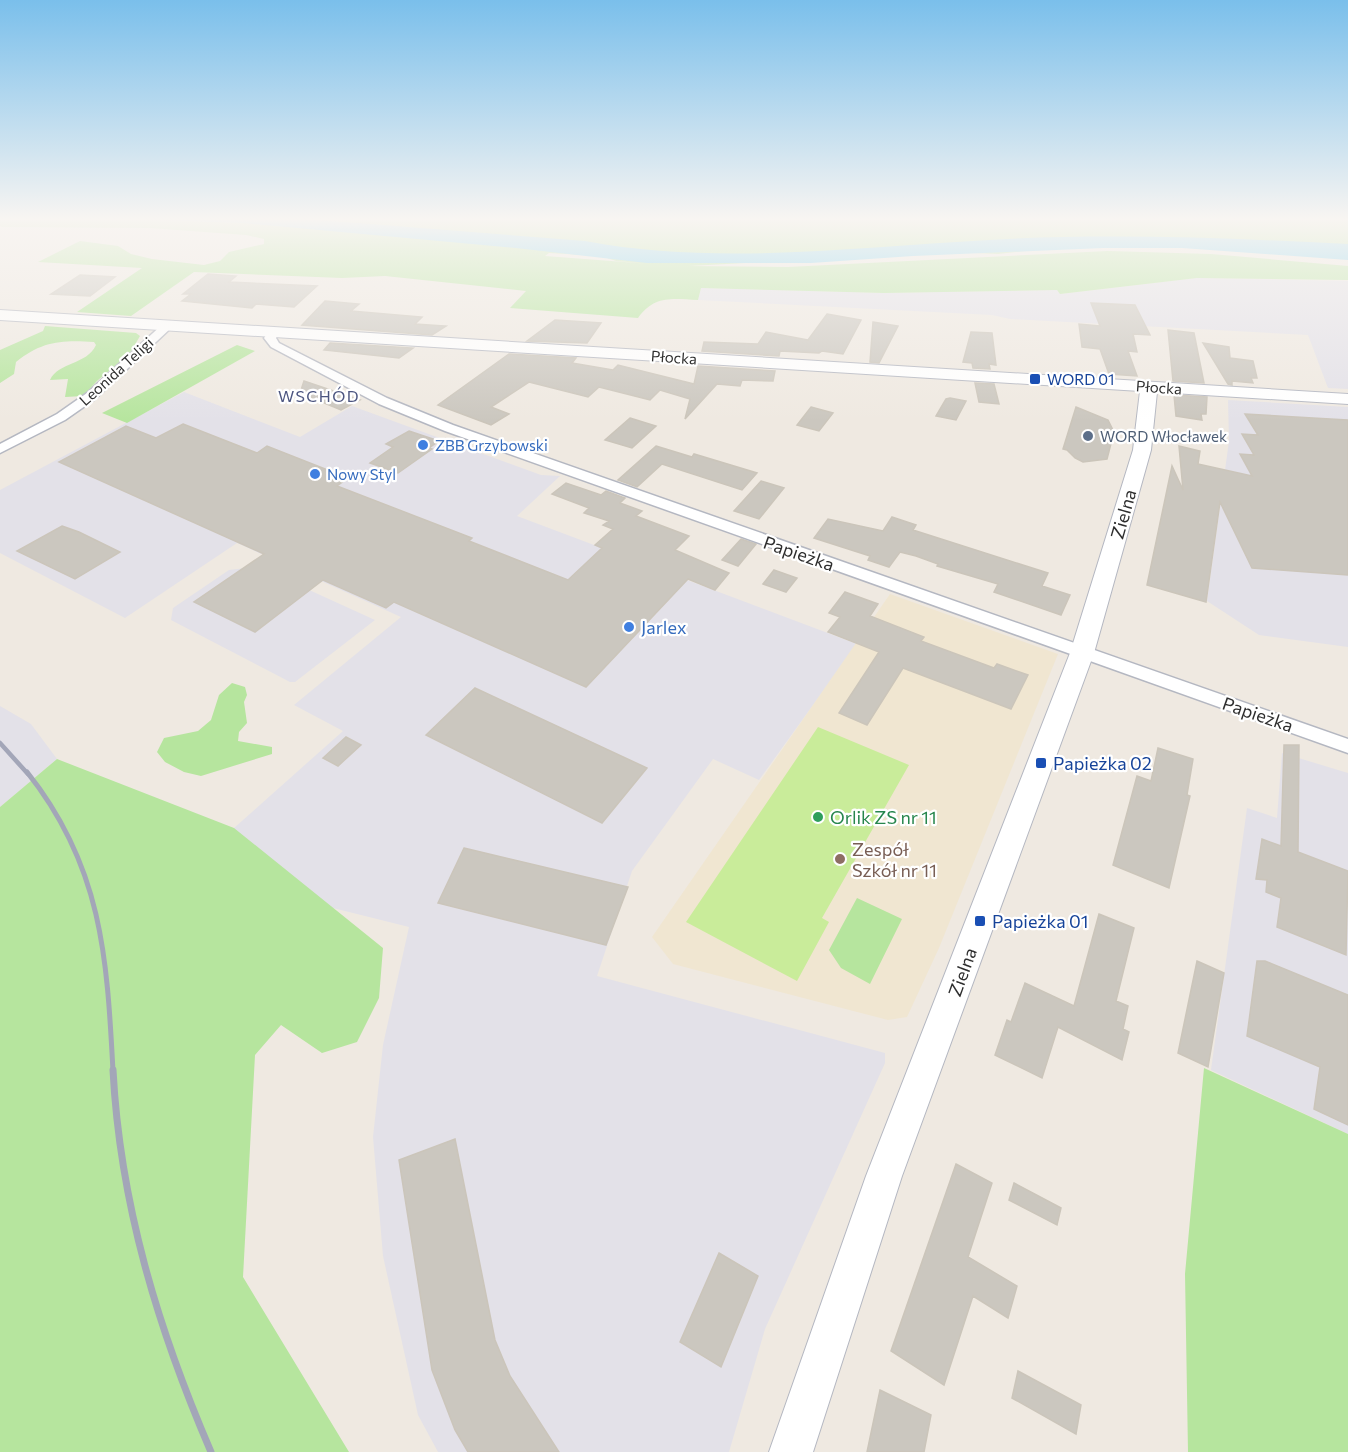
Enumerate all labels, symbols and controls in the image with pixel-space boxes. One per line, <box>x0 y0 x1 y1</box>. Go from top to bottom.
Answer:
street label: Leonida Teligi <box>75 333 157 409</box>
street label: Płocka <box>650 346 698 368</box>
place label: WORD 01 <box>1047 370 1114 388</box>
marker: WORD 01 <box>1028 372 1042 386</box>
street label: Płocka <box>1135 376 1183 398</box>
district label: WSCHÓD <box>278 386 360 405</box>
place label: WORD Włocławek <box>1100 427 1227 445</box>
marker: WORD Włocławek <box>1081 429 1095 443</box>
place label: ZBB Grzybowski <box>435 436 548 454</box>
marker: ZBB Grzybowski <box>416 438 430 452</box>
place label: Nowy Styl <box>327 465 396 483</box>
marker: Nowy Styl <box>308 467 322 481</box>
street label: Zielna <box>1105 487 1141 541</box>
street label: Papieżka <box>761 531 837 575</box>
place label: Jarlex <box>641 616 687 638</box>
marker: Jarlex <box>622 620 636 634</box>
street label: Papieżka <box>1220 692 1296 736</box>
place label: Papieżka 02 <box>1053 752 1152 774</box>
marker: Papieżka 02 <box>1034 756 1048 770</box>
place label: Orlik ZS nr 11 <box>830 806 937 828</box>
marker: Orlik ZS nr 11 <box>811 810 825 824</box>
place label: Zespół Szkół nr 11 <box>852 838 937 881</box>
marker: Zespół Szkół nr 11 <box>833 852 847 866</box>
place label: Papieżka 01 <box>992 910 1088 932</box>
marker: Papieżka 01 <box>973 914 987 928</box>
street label: Zielna <box>943 945 981 999</box>

